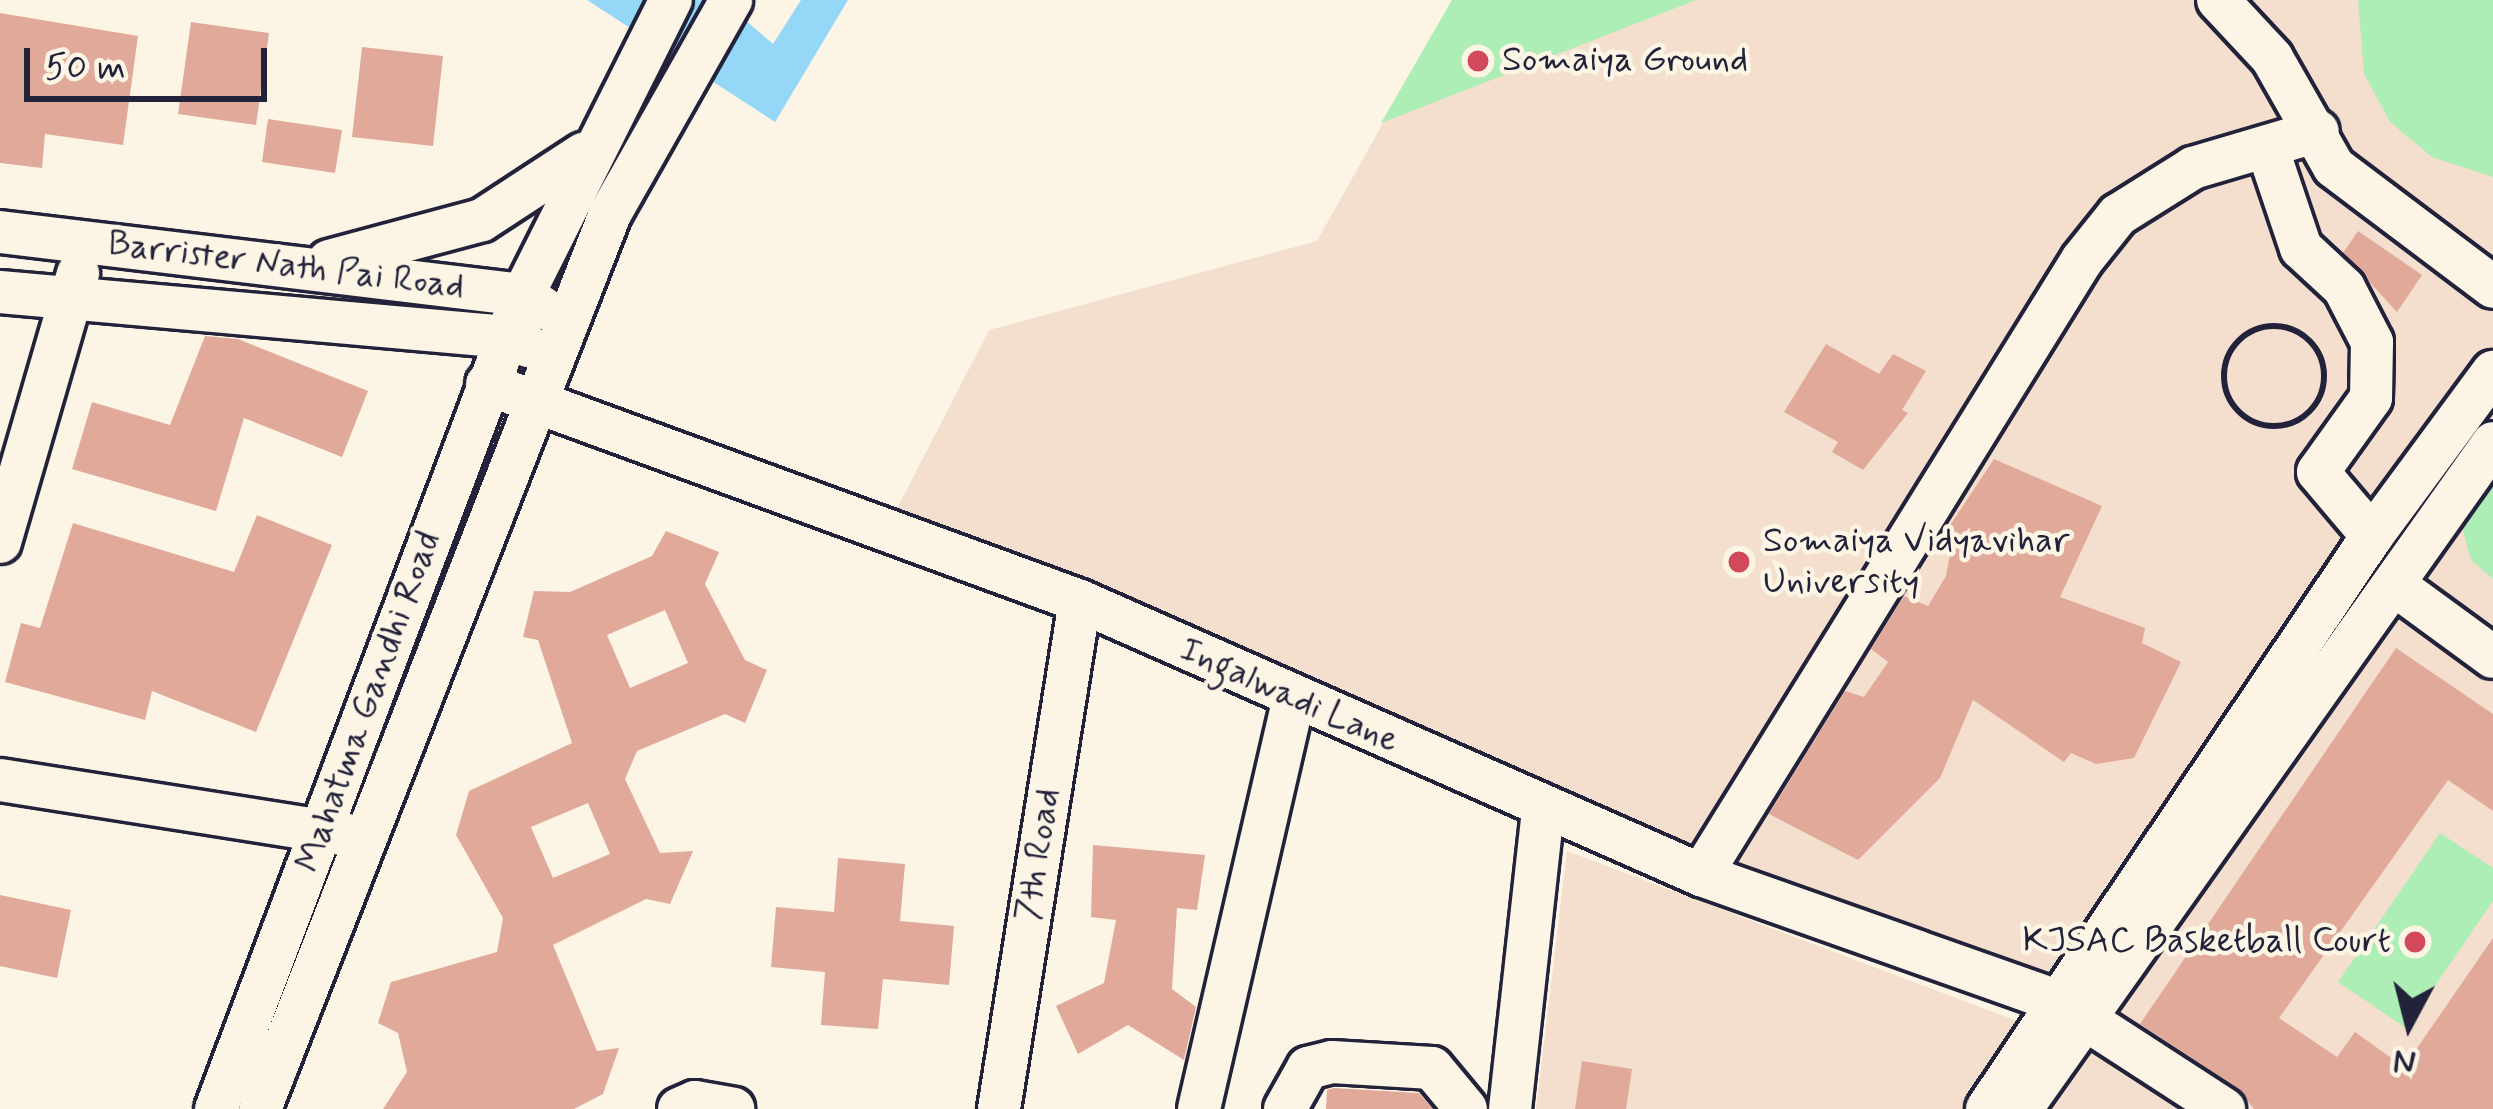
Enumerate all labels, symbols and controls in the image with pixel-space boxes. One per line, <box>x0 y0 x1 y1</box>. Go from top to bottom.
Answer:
scale bar <box>30 24 273 98</box>
place label: Somaiya Ground <box>1502 39 1748 83</box>
text: 50 m <box>45 45 126 92</box>
marker: Somaiya Ground <box>1465 48 1491 74</box>
street label: Barrister Nath Pai Road <box>105 223 467 309</box>
place label: Somaiya Vidyavihar University <box>1763 519 2066 604</box>
street label: Mahatma Gandhi Road <box>289 530 449 874</box>
marker: Somaiya Vidyavihar University <box>1726 549 1752 575</box>
street label: Ingalwadi Lane <box>1171 628 1407 764</box>
street label: 7th Road <box>1007 785 1071 925</box>
place label: KJSAC Basketball Court <box>2001 920 2391 964</box>
marker: KJSAC Basketball Court <box>2402 929 2428 955</box>
north arrow <box>2349 965 2469 1085</box>
text: N <box>2391 1038 2418 1084</box>

